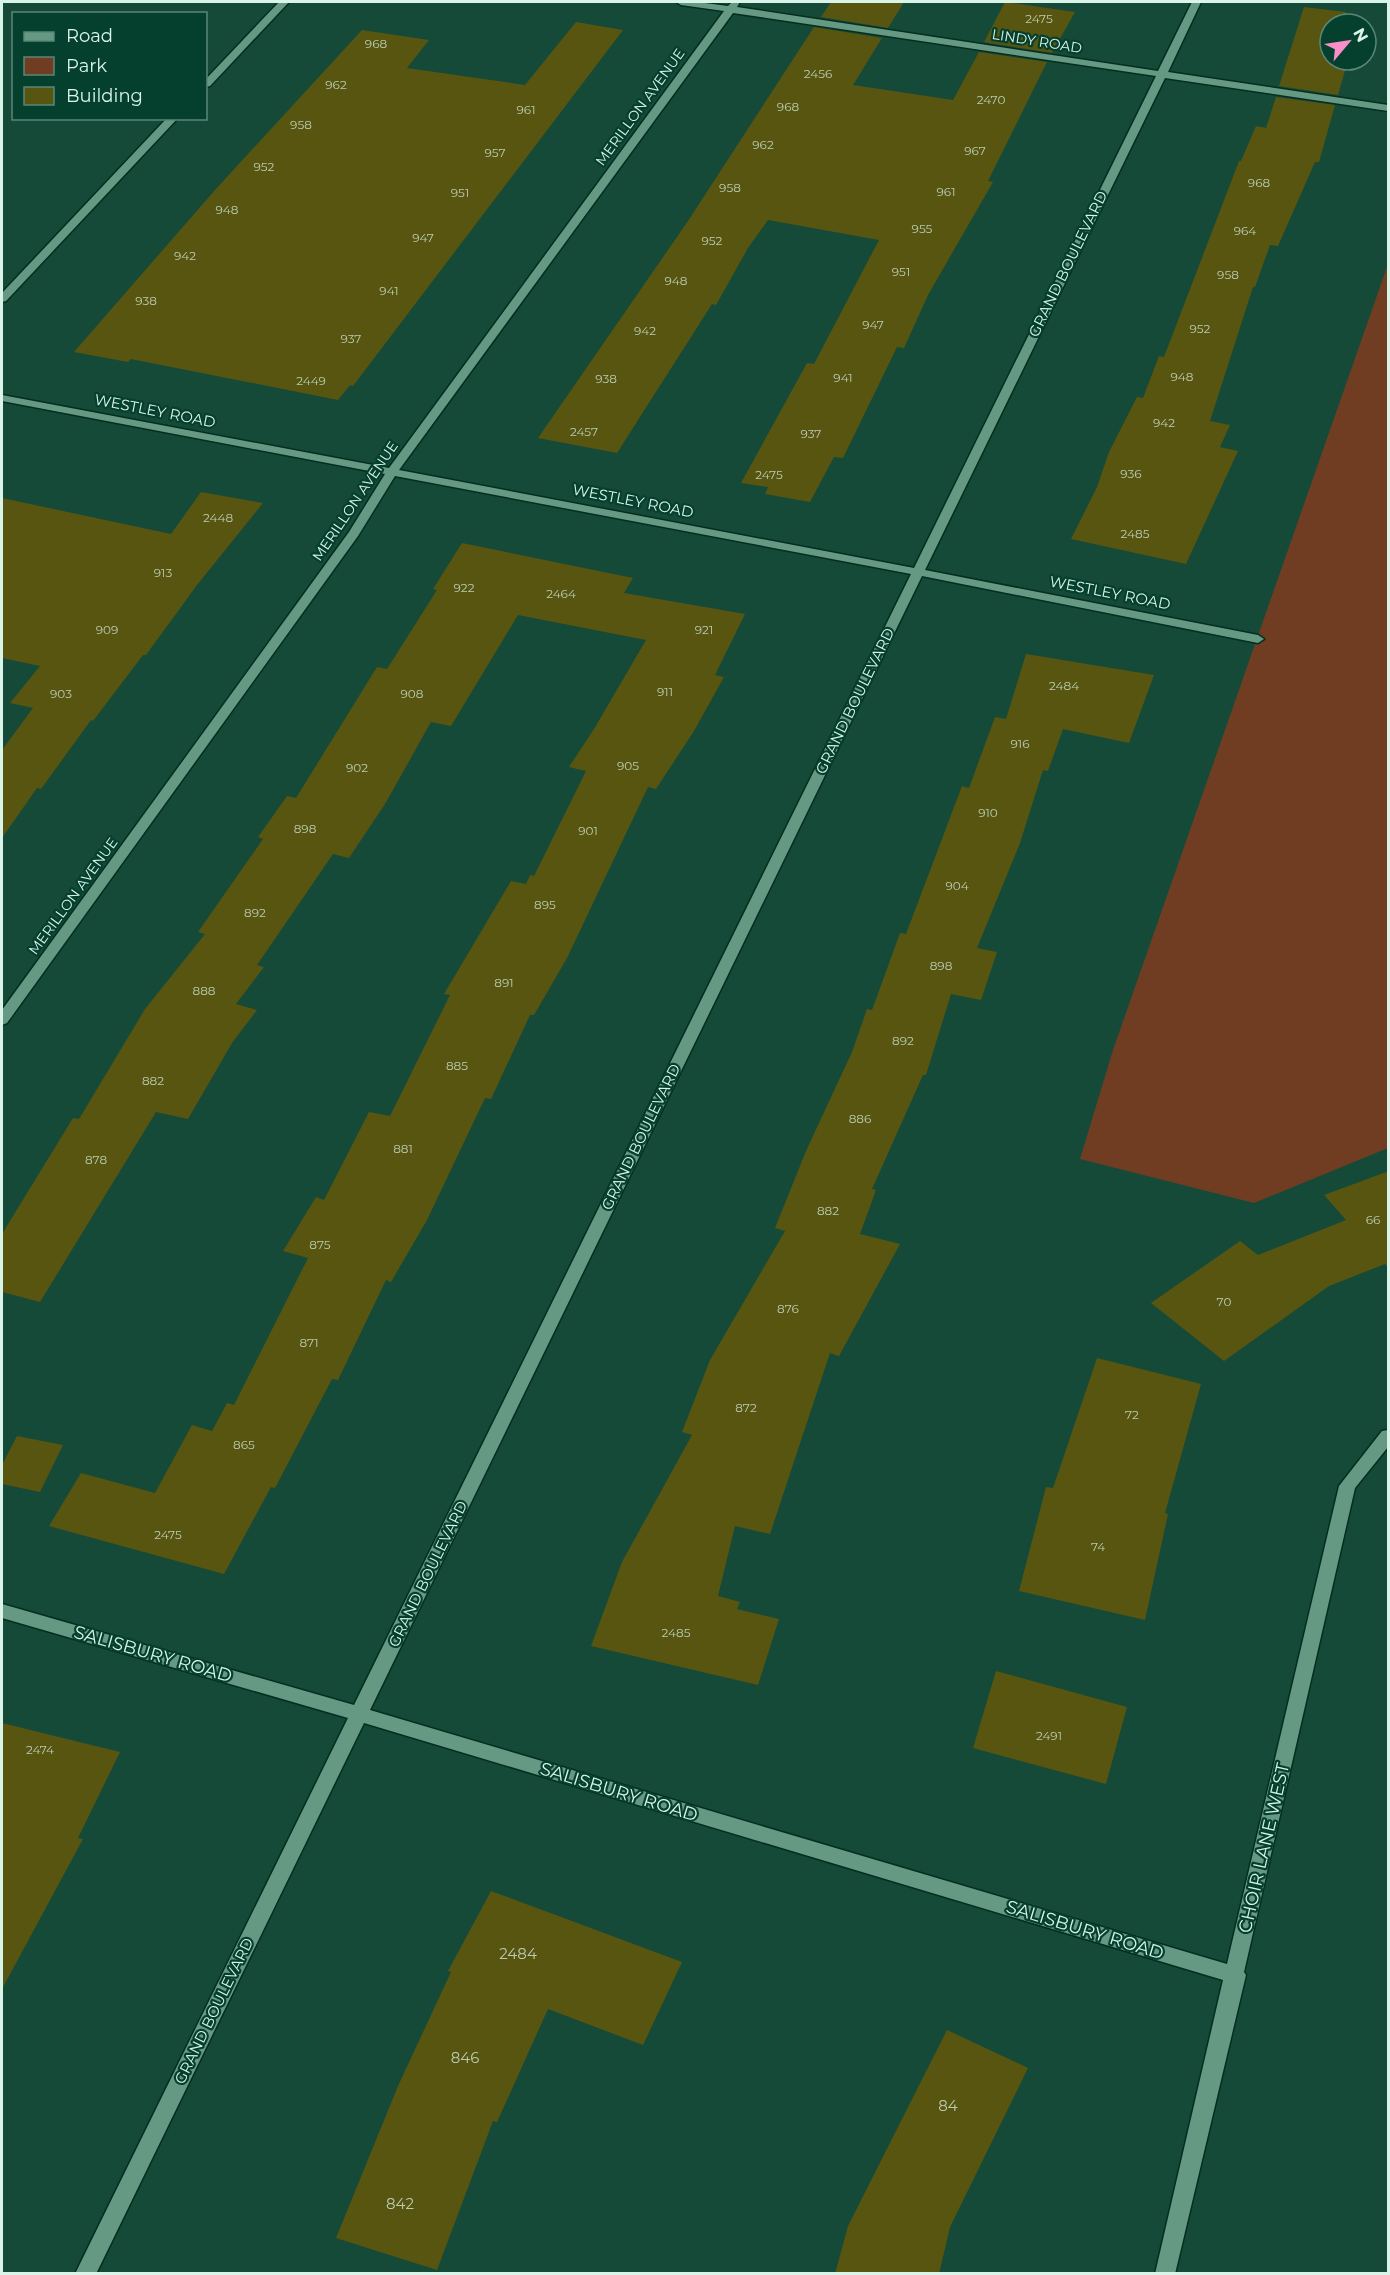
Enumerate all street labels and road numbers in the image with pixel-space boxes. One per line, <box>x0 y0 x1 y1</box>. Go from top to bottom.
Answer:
street label: LINDY ROAD <box>991 25 1083 57</box>
street label: MERILLON AVENUE <box>591 45 689 169</box>
street label: GRAND BOULEVARD <box>1024 188 1111 340</box>
street label: WESTLEY ROAD <box>93 389 217 432</box>
street label: MERILLON AVENUE <box>308 438 402 564</box>
street label: WESTLEY ROAD <box>571 479 695 522</box>
street label: WESTLEY ROAD <box>1048 571 1172 614</box>
street label: GRAND BOULEVARD <box>811 625 898 777</box>
street label: MERILLON AVENUE <box>24 834 122 958</box>
street label: GRAND BOULEVARD <box>597 1061 684 1213</box>
street label: GRAND BOULEVARD <box>384 1498 471 1650</box>
street label: SALISBURY ROAD <box>71 1621 235 1687</box>
street label: SALISBURY ROAD <box>538 1758 700 1826</box>
street label: CHOIR LANE WEST <box>1234 1760 1294 1935</box>
street label: SALISBURY ROAD <box>1004 1896 1166 1964</box>
street label: GRAND BOULEVARD <box>170 1935 257 2087</box>

